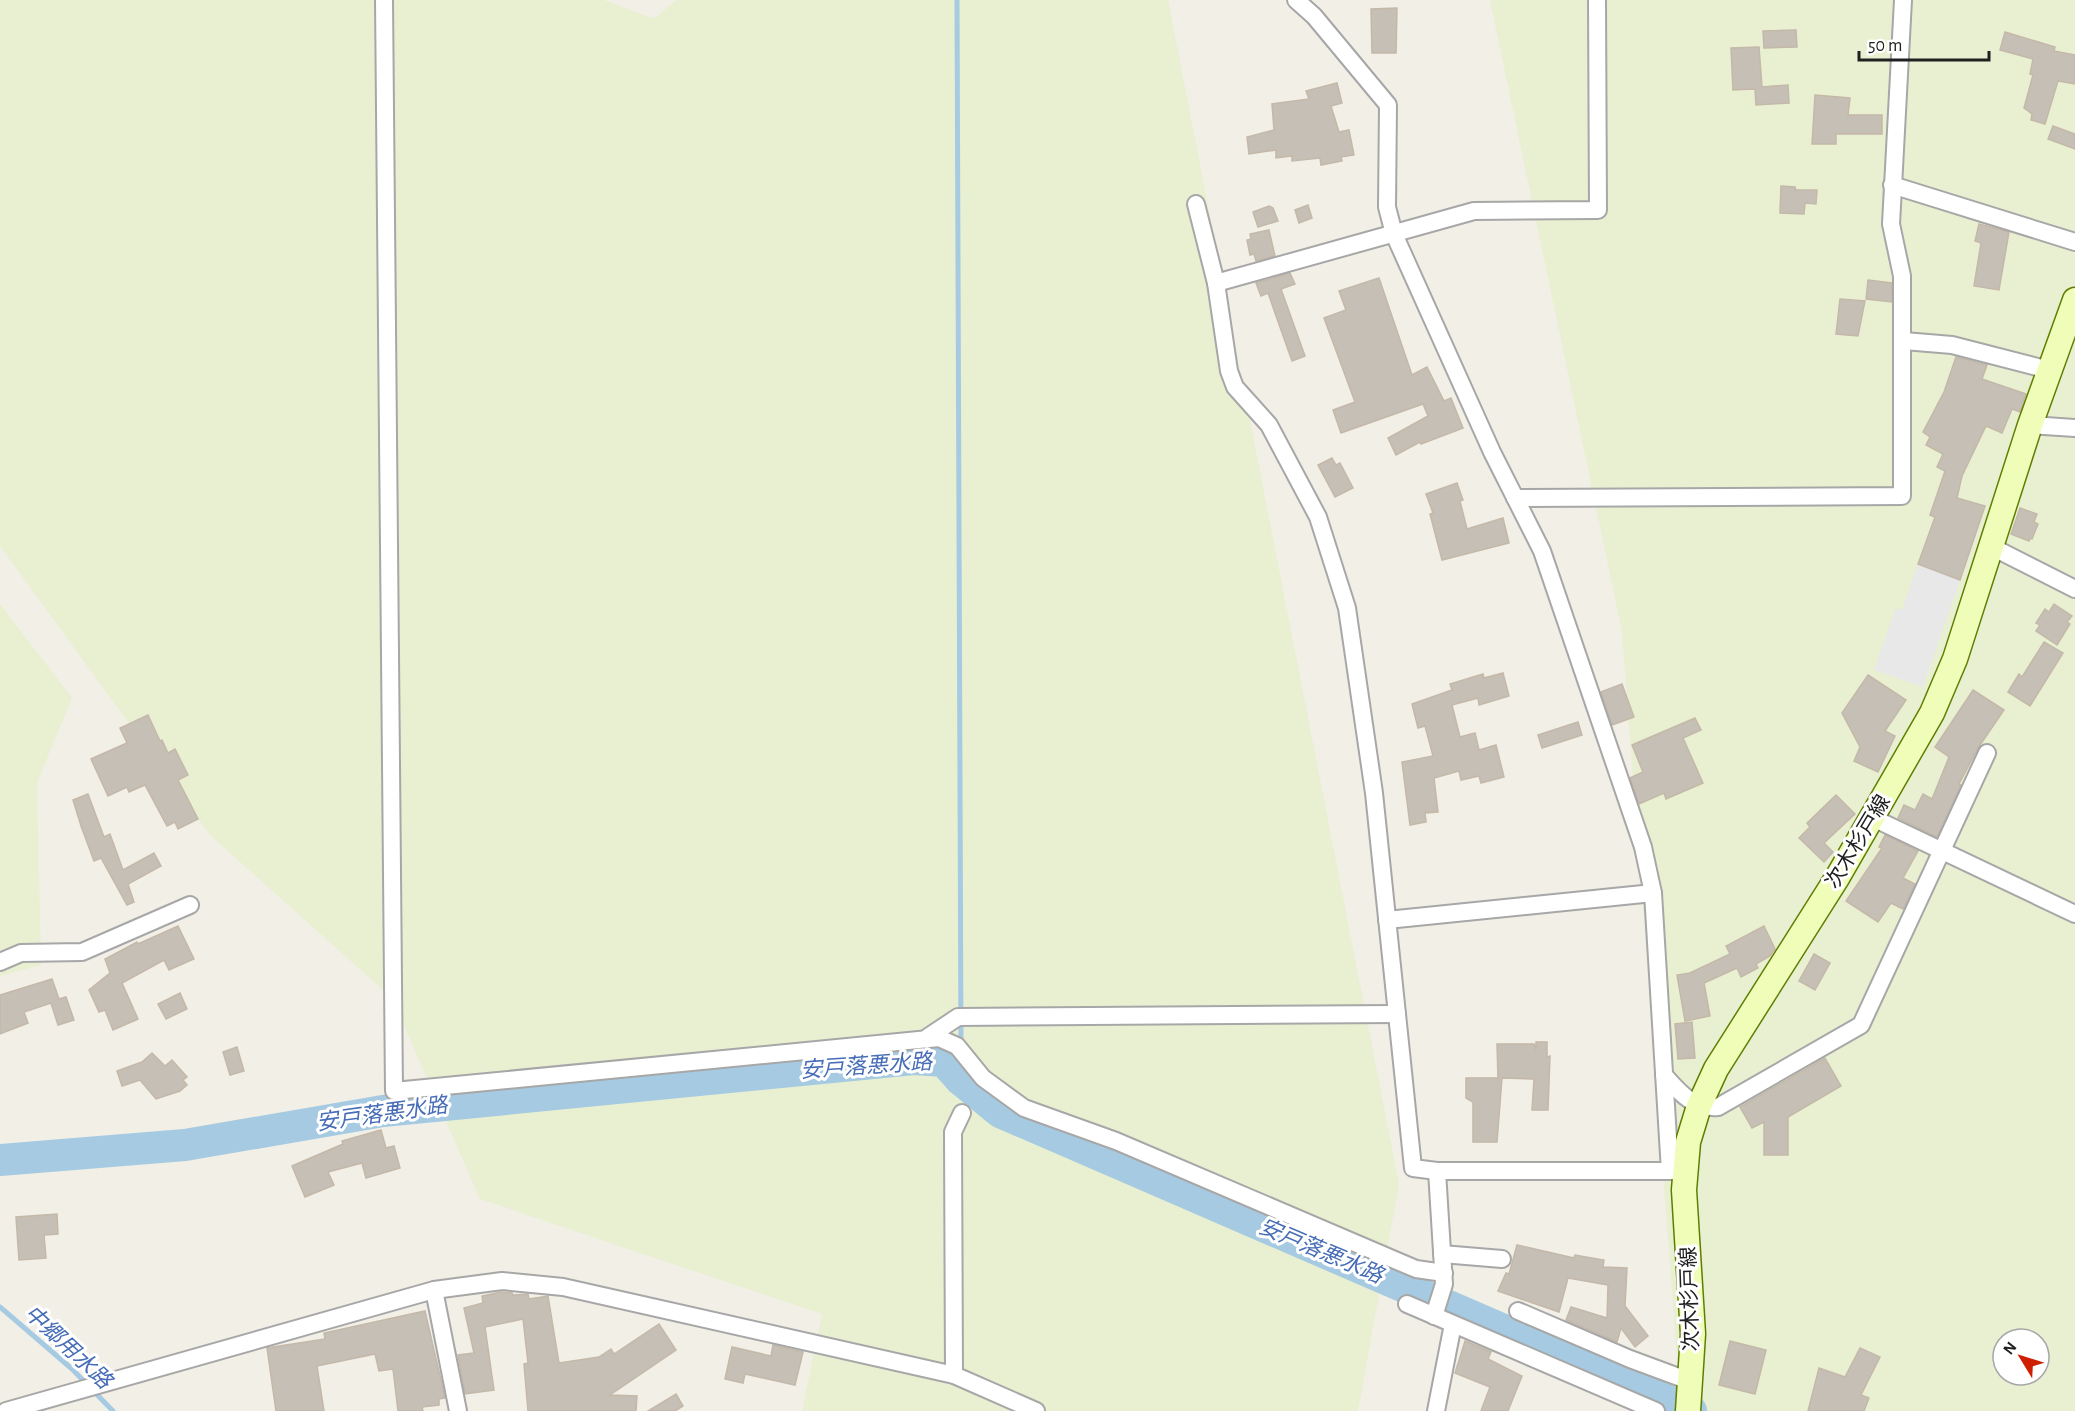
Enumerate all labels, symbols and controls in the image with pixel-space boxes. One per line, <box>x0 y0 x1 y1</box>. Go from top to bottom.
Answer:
scale bar <box>1859 24 1990 62</box>
text: 50 m <box>1868 37 1902 55</box>
street label: 次木杉戸線 <box>1821 791 1894 892</box>
water label: 安戸落悪水路 <box>799 1049 935 1082</box>
water label: 安戸落悪水路 <box>315 1093 451 1134</box>
water label: 安戸落悪水路 <box>1256 1214 1388 1288</box>
street label: 次木杉戸線 <box>1677 1246 1702 1352</box>
water label: 中郷用水路 <box>20 1301 118 1394</box>
north arrow <box>1991 1327 2051 1387</box>
text: N <box>2000 1339 2020 1358</box>

